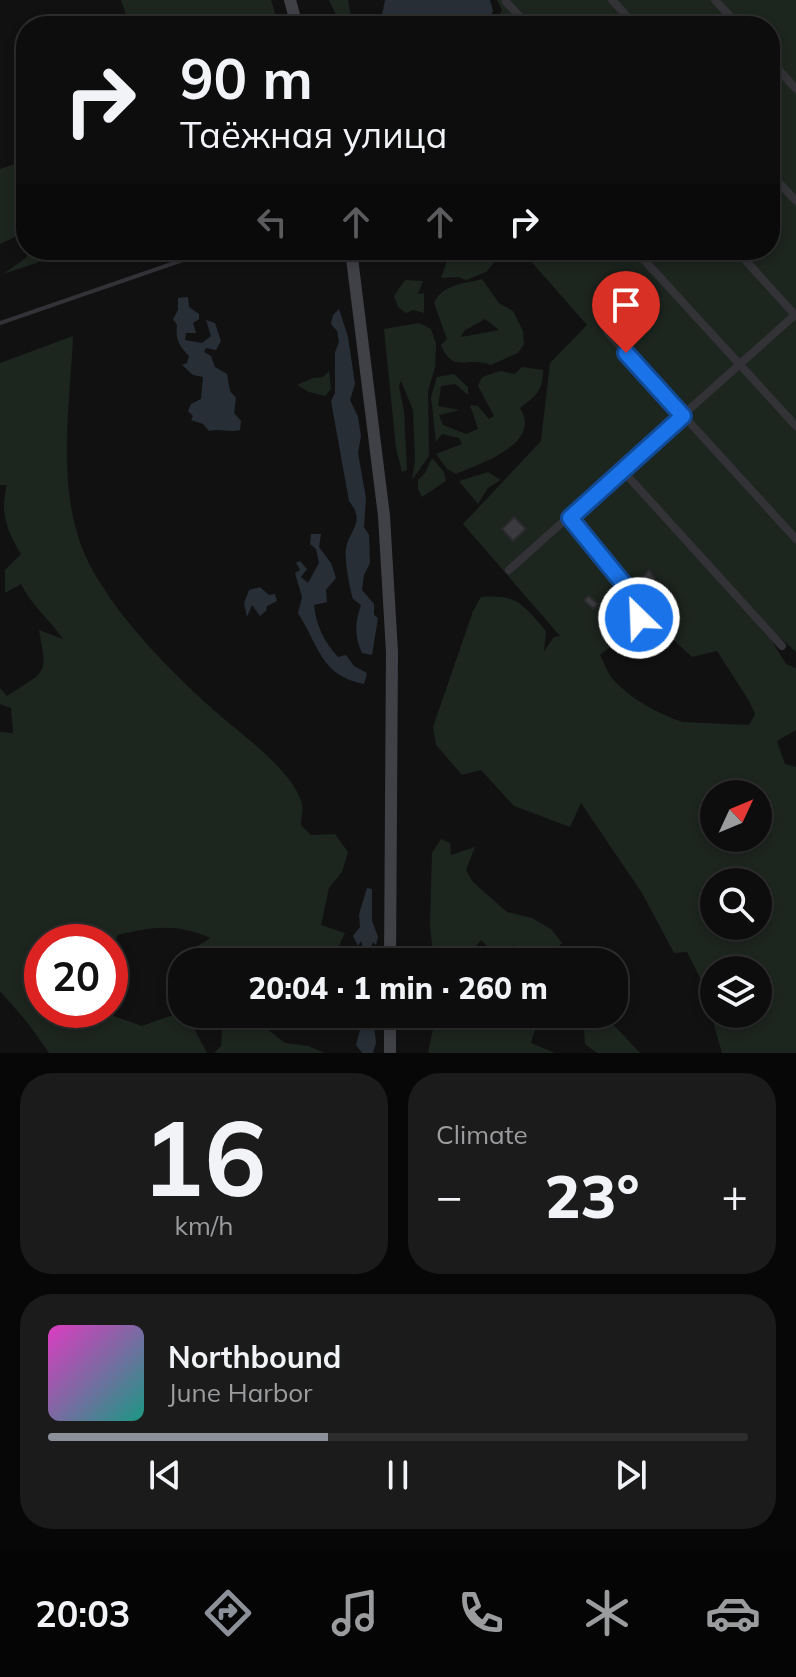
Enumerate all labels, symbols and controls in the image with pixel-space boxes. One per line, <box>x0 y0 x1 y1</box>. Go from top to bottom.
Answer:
text: 90 m <box>180 43 313 113</box>
icon: right <box>48 48 152 152</box>
text: Таёжная улица <box>180 112 448 157</box>
icon: left <box>250 200 294 244</box>
icon: ahead <box>334 200 378 244</box>
icon: ahead <box>418 200 462 244</box>
icon: right <box>502 200 546 244</box>
pin <box>592 271 660 353</box>
icon: arrive <box>604 283 648 327</box>
position arrow <box>597 576 681 660</box>
north arrow <box>700 780 772 852</box>
map controls <box>700 780 772 1028</box>
button: search <box>700 868 772 940</box>
speed limit sign: 20 <box>24 924 128 1028</box>
button: layers <box>700 956 772 1028</box>
text: 20:04 · 1 min · 260 m <box>248 969 548 1007</box>
text: 16 <box>142 1091 266 1222</box>
text: Climate <box>436 1118 528 1151</box>
text: 23° <box>544 1158 640 1233</box>
text: − <box>436 1168 462 1223</box>
text: + <box>722 1168 748 1223</box>
text: km/h <box>175 1209 233 1242</box>
text: Northbound <box>168 1338 341 1376</box>
text: June Harbor <box>168 1376 313 1409</box>
icon: previous <box>143 1453 187 1497</box>
icon: pause <box>376 1453 420 1497</box>
icon: next <box>609 1453 653 1497</box>
icon: directions <box>200 1585 256 1641</box>
icon: music <box>327 1585 383 1641</box>
icon: phone <box>453 1585 509 1641</box>
icon: climate <box>579 1585 635 1641</box>
icon: car <box>705 1585 761 1641</box>
text: 20:03 <box>35 1591 130 1636</box>

